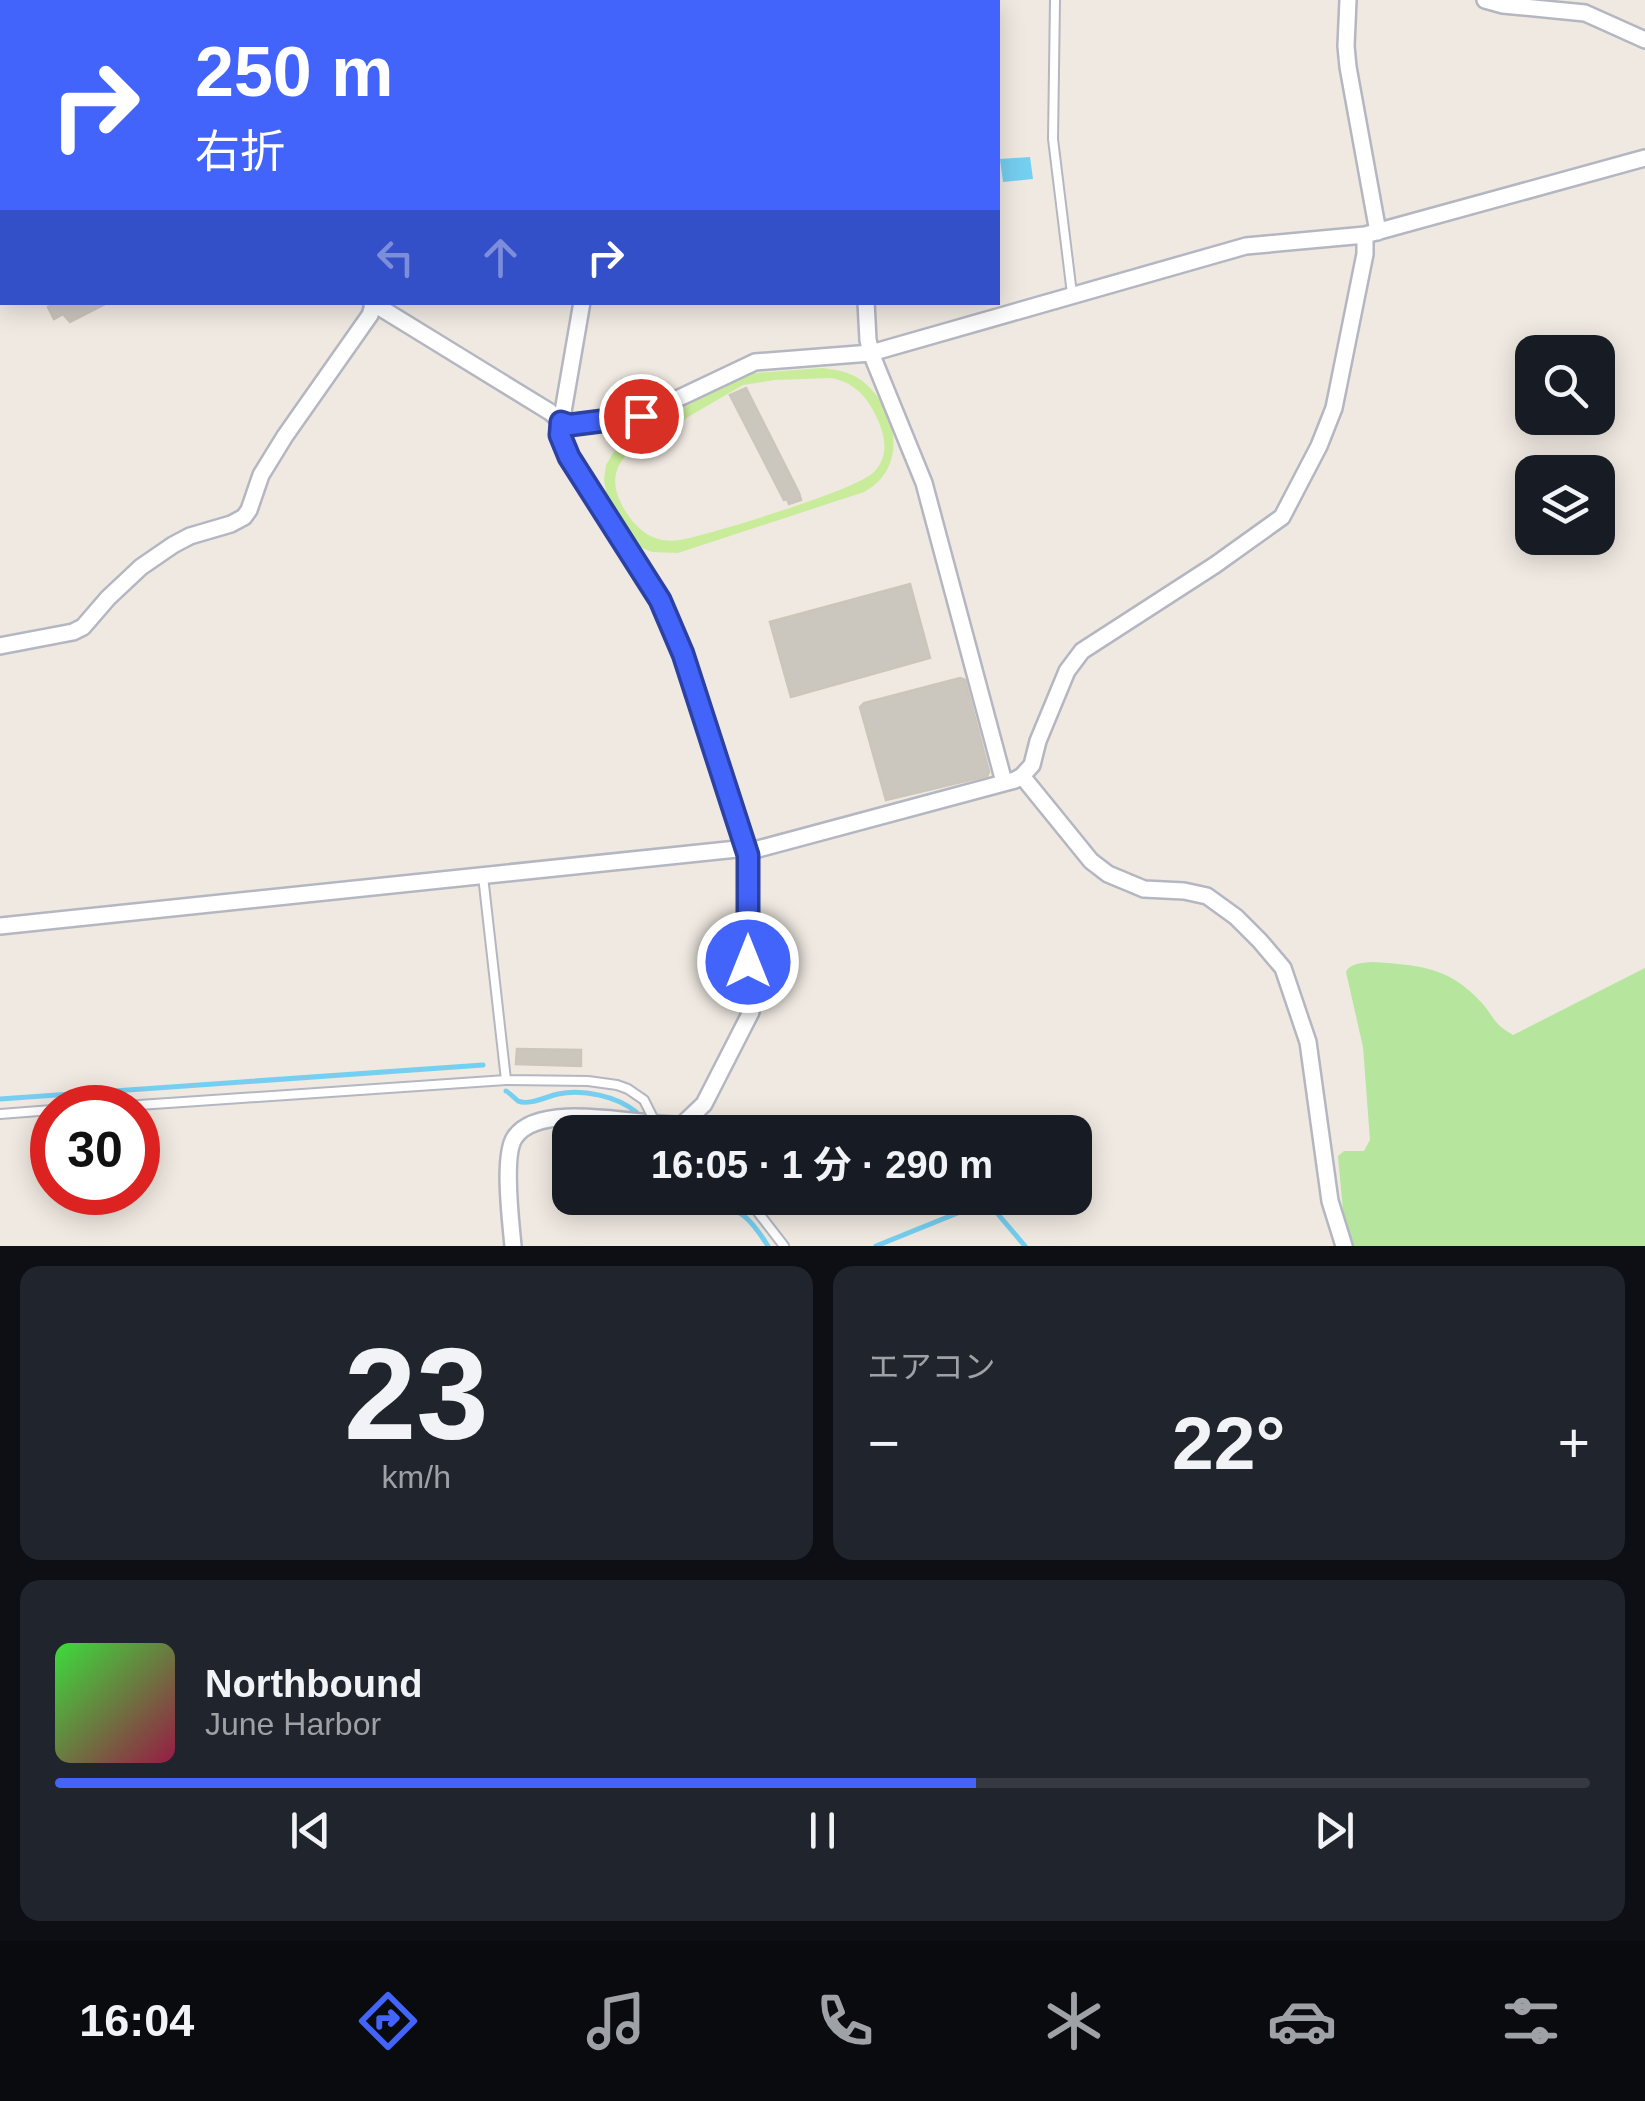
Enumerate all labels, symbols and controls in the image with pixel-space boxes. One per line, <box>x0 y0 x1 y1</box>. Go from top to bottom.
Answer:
text: 250 m <box>195 33 393 111</box>
icon: right <box>30 40 160 170</box>
text: 右折 <box>195 126 285 177</box>
icon: left <box>368 230 423 285</box>
icon: ahead <box>473 230 528 285</box>
icon: right <box>578 230 633 285</box>
map controls <box>1515 335 1615 555</box>
button: search <box>1515 335 1615 435</box>
pin <box>599 374 684 459</box>
icon: arrive <box>614 389 669 444</box>
button: layers <box>1515 455 1615 555</box>
position arrow <box>696 910 800 1014</box>
speed limit sign: 30 <box>30 1085 160 1215</box>
text: 16:05 · 1 分 · 290 m <box>651 1144 993 1186</box>
text: 23 <box>344 1321 489 1467</box>
text: エアコン <box>868 1349 996 1385</box>
text: 22° <box>1172 1401 1285 1485</box>
text: − <box>868 1412 900 1474</box>
text: + <box>1558 1412 1590 1474</box>
text: km/h <box>382 1459 451 1495</box>
text: Northbound <box>205 1663 422 1705</box>
text: June Harbor <box>205 1706 381 1742</box>
icon: previous <box>283 1803 338 1858</box>
icon: pause <box>795 1803 850 1858</box>
icon: next <box>1307 1803 1362 1858</box>
icon: directions <box>353 1986 423 2056</box>
icon: music <box>581 1986 651 2056</box>
icon: phone <box>810 1986 880 2056</box>
icon: climate <box>1039 1986 1109 2056</box>
icon: car <box>1267 1986 1337 2056</box>
icon: filters <box>1496 1986 1566 2056</box>
text: 16:04 <box>79 1995 194 2046</box>

